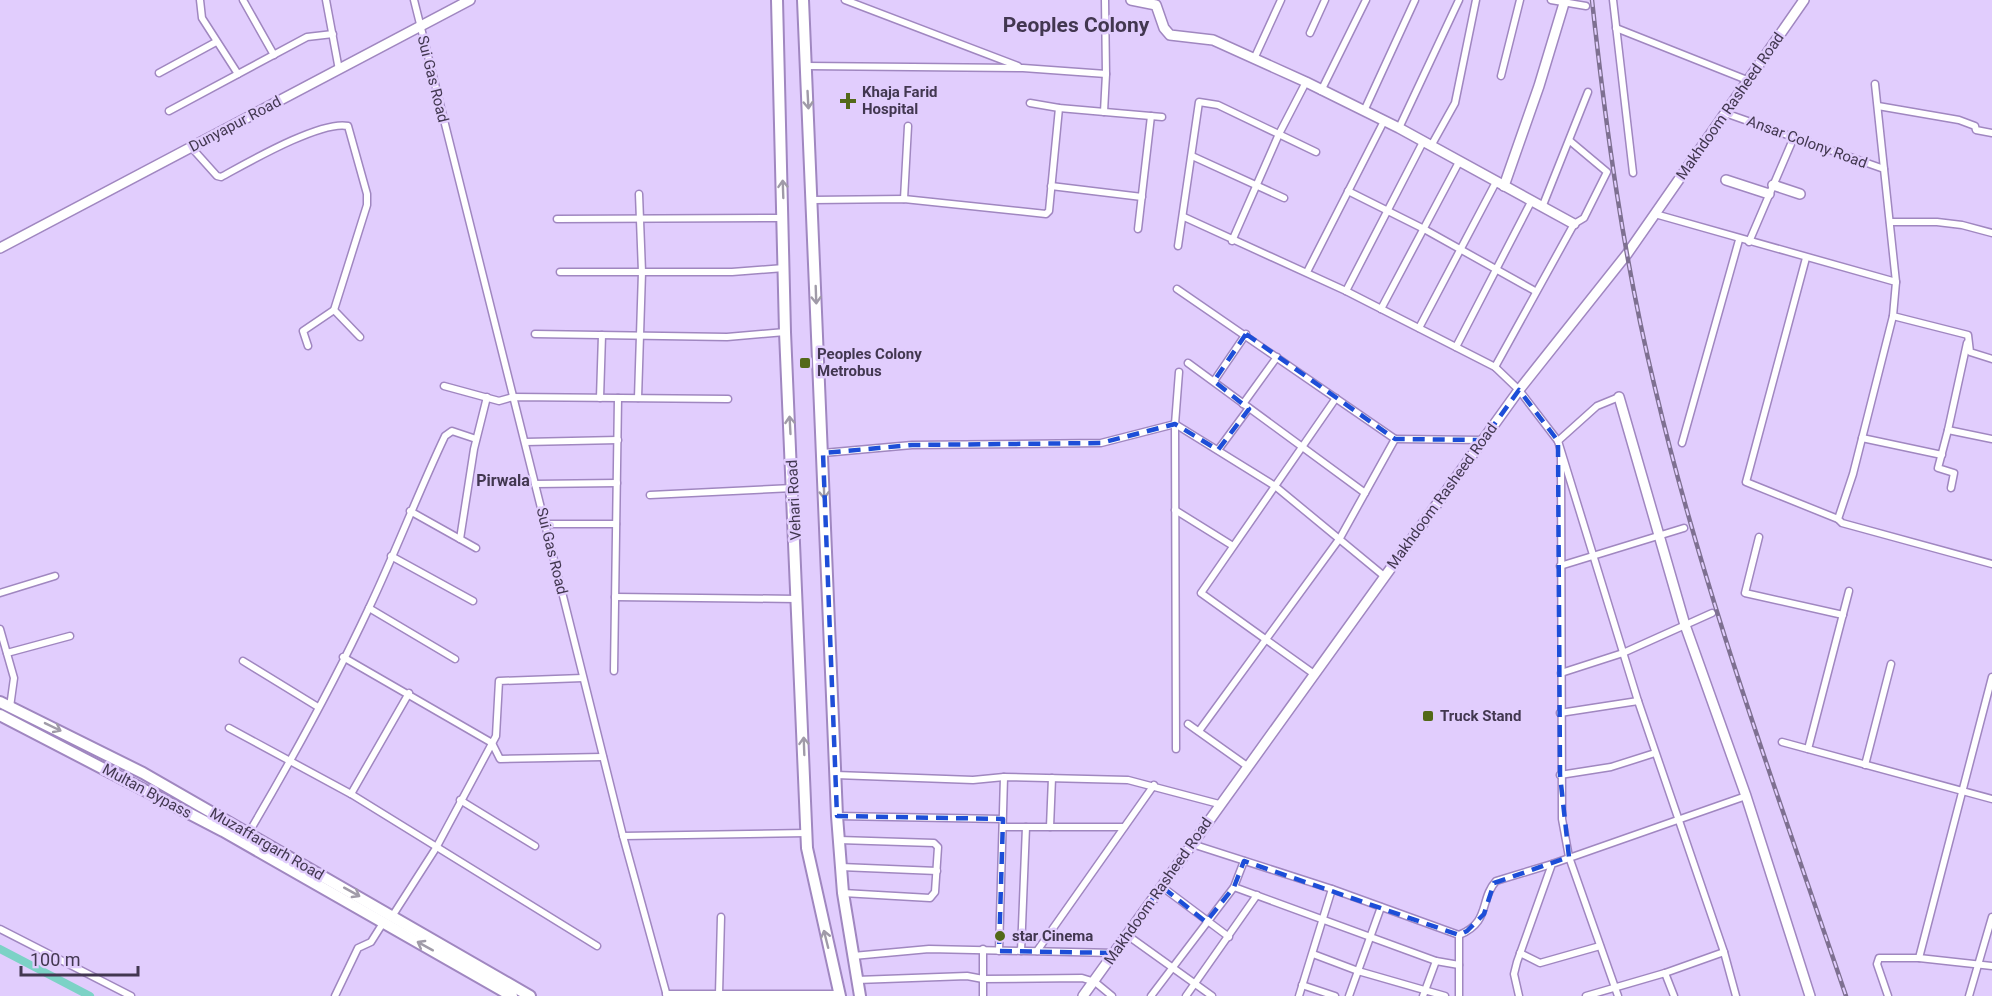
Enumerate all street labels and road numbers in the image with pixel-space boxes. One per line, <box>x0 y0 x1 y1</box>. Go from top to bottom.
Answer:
street label: Makhdoom Rasheed Road <box>1672 29 1788 183</box>
street label: Sui Gas Road <box>414 34 452 124</box>
street label: Dunyapur Road <box>186 92 284 156</box>
street label: Ansar Colony Road <box>1744 112 1870 172</box>
street label: Makhdoom Rasheed Road <box>1383 420 1501 572</box>
street label: Vehari Road <box>783 459 805 541</box>
street label: Sui Gas Road <box>533 506 571 596</box>
street label: Multan Bypass <box>99 760 195 822</box>
street label: Muzaffargarh Road <box>207 804 327 884</box>
street label: Makhdoom Rasheed Road <box>1100 814 1216 968</box>

